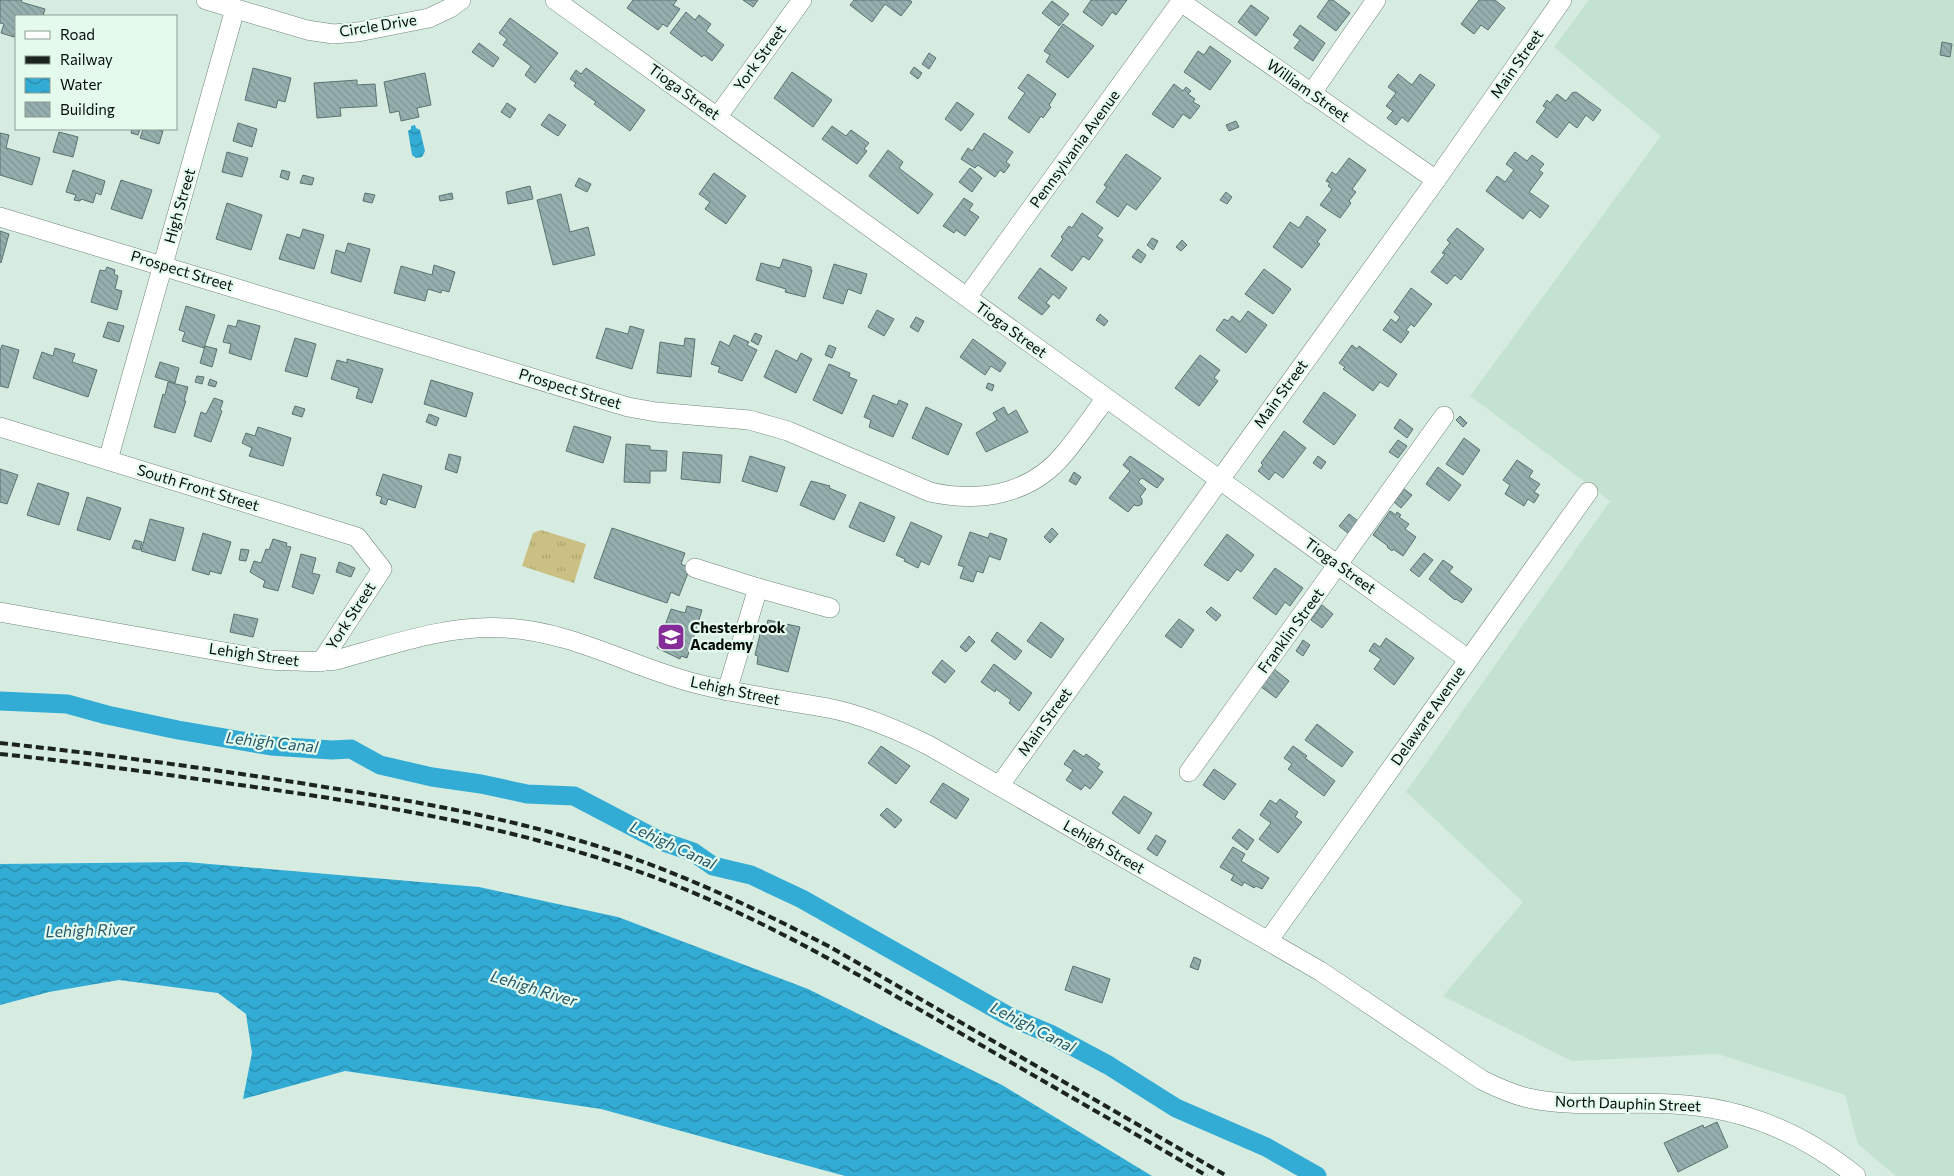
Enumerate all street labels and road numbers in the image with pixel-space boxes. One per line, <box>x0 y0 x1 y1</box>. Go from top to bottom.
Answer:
street label: Circle Drive <box>338 10 418 40</box>
street label: York Street <box>729 21 789 94</box>
street label: Main Street <box>1486 26 1546 101</box>
street label: William Street <box>1264 55 1353 125</box>
street label: Tioga Street <box>645 59 724 123</box>
street label: Pennsylvania Avenue <box>1025 86 1123 211</box>
street label: High Street <box>160 166 198 245</box>
street label: Prospect Street <box>129 246 236 294</box>
street label: Tioga Street <box>972 297 1051 361</box>
street label: Main Street <box>1249 356 1311 431</box>
street label: Prospect Street <box>517 364 624 412</box>
street label: South Front Street <box>135 460 262 514</box>
street label: Tioga Street <box>1301 533 1380 597</box>
street label: York Street <box>322 578 379 653</box>
street label: Franklin Street <box>1253 585 1327 676</box>
street label: Lehigh Street <box>208 639 300 669</box>
street label: Delaware Avenue <box>1386 662 1468 768</box>
street label: Lehigh Street <box>689 672 782 708</box>
street label: Main Street <box>1013 684 1075 759</box>
street label: Lehigh Street <box>1061 816 1148 877</box>
street label: North Dauphin Street <box>1555 1091 1701 1115</box>

